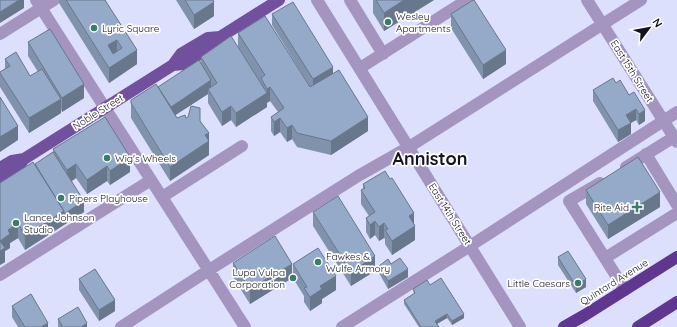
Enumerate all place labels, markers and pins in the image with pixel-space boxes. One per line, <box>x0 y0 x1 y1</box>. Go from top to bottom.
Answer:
place label: Wesley Apartments <box>396 10 451 35</box>
marker: Wesley Apartments <box>383 17 393 27</box>
place label: Lyric Square <box>102 22 160 35</box>
marker: Lyric Square <box>89 23 99 33</box>
place label: Wig's Wheels <box>115 152 176 165</box>
marker: Wig's Wheels <box>102 153 112 163</box>
place label: Pipers Playhouse <box>69 192 148 205</box>
marker: Pipers Playhouse <box>56 193 66 203</box>
place label: Rite Aid <box>594 201 629 214</box>
marker: Rite Aid <box>632 202 642 212</box>
place label: Lance Johnson Studio <box>24 211 94 236</box>
marker: Lance Johnson Studio <box>11 218 21 228</box>
place label: Fawkes & Wulfe Armory <box>326 250 390 275</box>
marker: Fawkes & Wulfe Armory <box>313 257 323 267</box>
place label: Lupa Vulpa Corporation <box>229 266 285 291</box>
marker: Lupa Vulpa Corporation <box>288 273 298 283</box>
place label: Little Caesars <box>508 277 570 290</box>
marker: Little Caesars <box>573 278 583 288</box>

